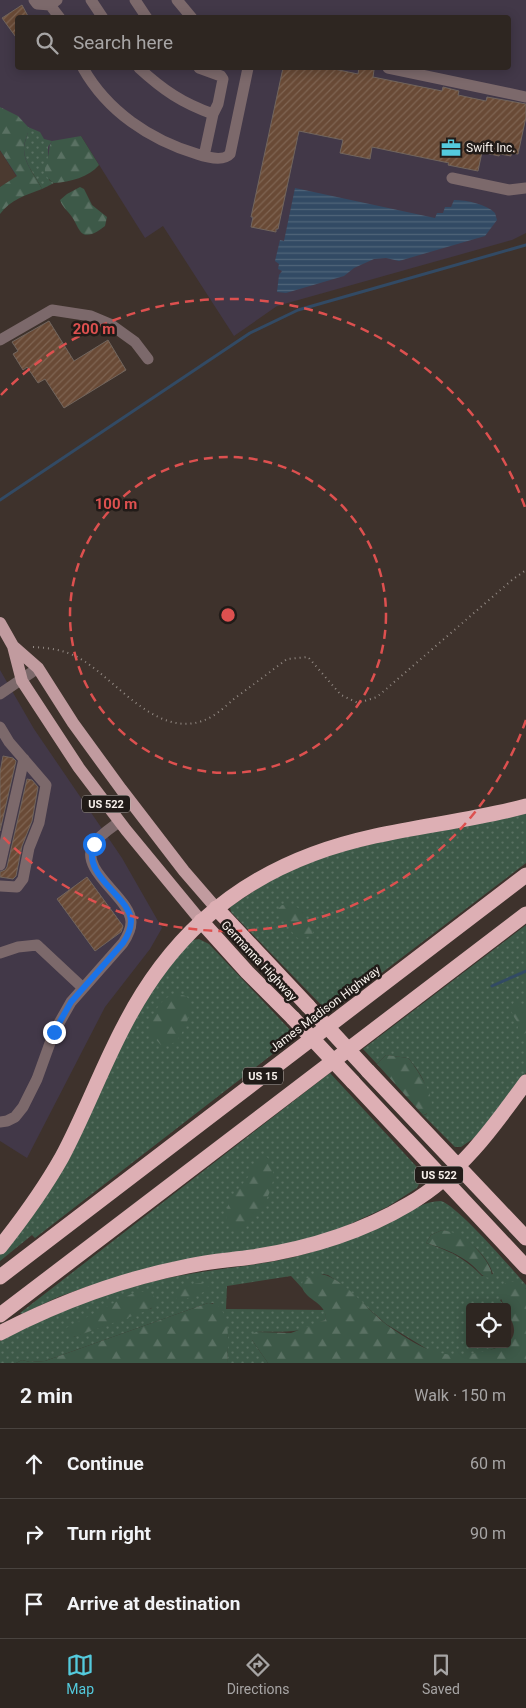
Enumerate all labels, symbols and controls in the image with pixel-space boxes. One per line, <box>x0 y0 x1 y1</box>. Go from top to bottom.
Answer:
search box <box>15 15 511 70</box>
icon: search <box>33 29 61 57</box>
text: Search here <box>73 31 173 54</box>
office icon: Swift Inc. <box>440 137 462 159</box>
place label: Swift Inc. <box>466 141 515 155</box>
text: 200 m <box>73 320 115 338</box>
text: 100 m <box>95 495 137 513</box>
centre of rings <box>219 606 237 624</box>
road number: US 522 <box>82 796 130 812</box>
route start <box>83 833 106 856</box>
street label: Germanna Highway <box>218 918 300 1004</box>
street label: James Madison Highway <box>267 963 383 1055</box>
route end <box>43 1021 66 1044</box>
road number: US 15 <box>243 1068 283 1084</box>
road number: US 522 <box>415 1166 463 1184</box>
map controls <box>466 1303 511 1348</box>
button: locate <box>466 1303 511 1348</box>
text: 2 min <box>20 1384 73 1408</box>
text: Walk · 150 m <box>414 1386 506 1405</box>
icon: ahead <box>20 1450 48 1478</box>
text: Continue <box>67 1452 144 1475</box>
text: 60 m <box>470 1454 506 1473</box>
icon: right <box>20 1520 48 1548</box>
text: Turn right <box>67 1522 151 1545</box>
text: 90 m <box>470 1524 506 1543</box>
icon: arrive <box>20 1590 48 1618</box>
text: Arrive at destination <box>67 1592 240 1615</box>
tab: Map <box>66 1651 94 1697</box>
tab: Directions <box>227 1651 290 1697</box>
tab: Saved <box>422 1651 460 1697</box>

